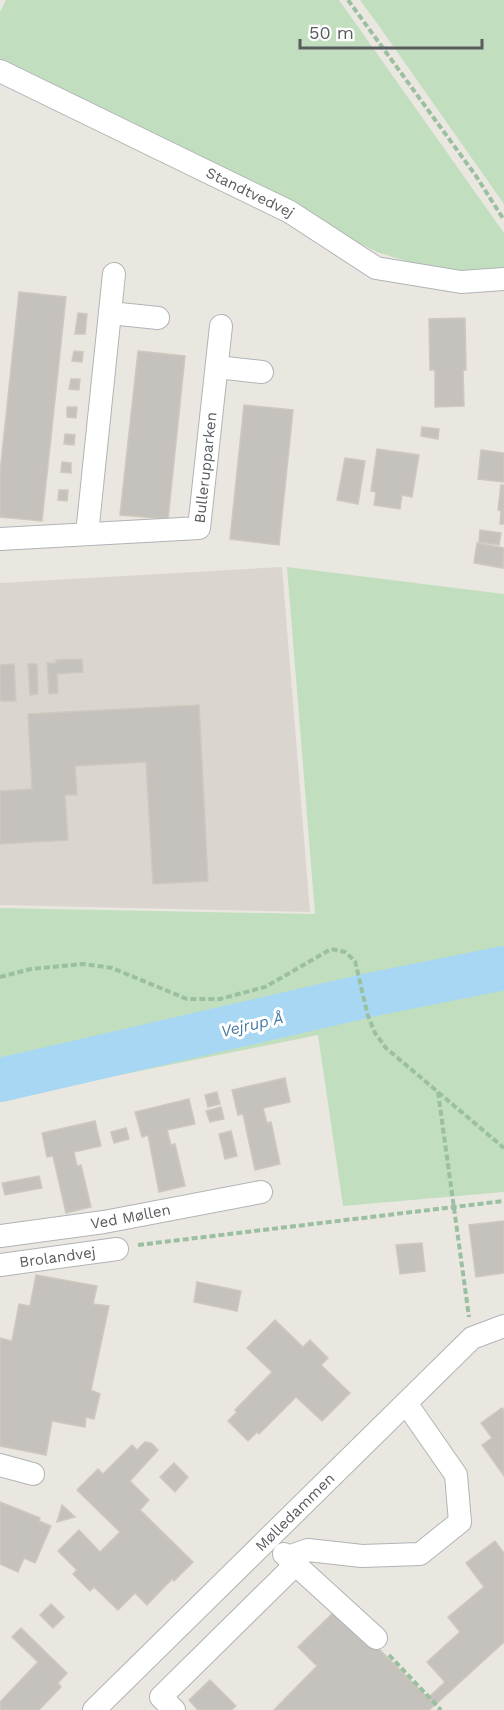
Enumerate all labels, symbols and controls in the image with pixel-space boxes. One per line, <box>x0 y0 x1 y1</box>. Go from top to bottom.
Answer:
scale bar <box>300 12 482 50</box>
text: 50 m <box>309 22 354 43</box>
street label: Standtvedvej <box>203 164 298 221</box>
street label: Bullerupparken <box>191 411 221 524</box>
water label: Vejrup Å <box>219 1008 285 1041</box>
street label: Ved Møllen <box>89 1200 172 1233</box>
street label: Brolandvej <box>18 1243 97 1271</box>
street label: Mølledammen <box>252 1469 338 1555</box>

